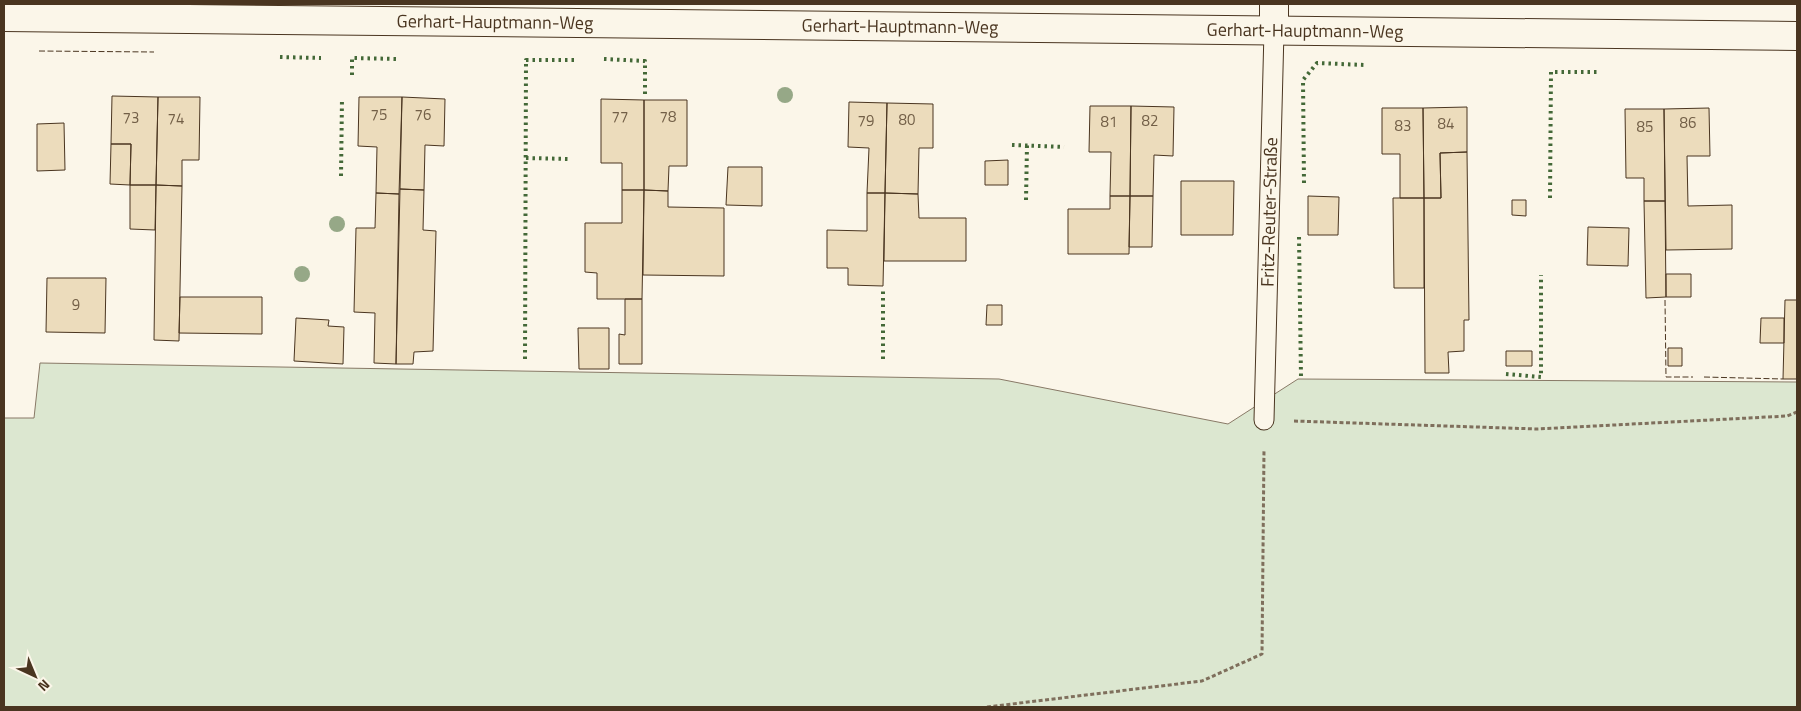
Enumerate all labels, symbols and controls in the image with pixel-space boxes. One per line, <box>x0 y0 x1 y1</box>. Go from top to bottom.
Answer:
street label: Gerhart-Hauptmann-Weg <box>397 7 593 36</box>
street label: Gerhart-Hauptmann-Weg <box>802 11 998 41</box>
street label: Gerhart-Hauptmann-Weg <box>1206 16 1403 45</box>
house number: 75 <box>371 103 387 126</box>
house number: 76 <box>415 103 431 126</box>
house number: 77 <box>612 105 628 128</box>
house number: 78 <box>660 105 676 128</box>
house number: 73 <box>123 106 139 129</box>
house number: 74 <box>168 107 184 130</box>
house number: 80 <box>899 108 915 131</box>
house number: 79 <box>858 109 874 132</box>
house number: 82 <box>1142 109 1158 132</box>
house number: 81 <box>1101 110 1117 133</box>
house number: 86 <box>1680 111 1696 134</box>
house number: 84 <box>1438 112 1454 135</box>
house number: 83 <box>1395 114 1411 137</box>
house number: 85 <box>1637 115 1653 138</box>
street label: Fritz-Reuter-Straße <box>1253 137 1284 287</box>
house number: 9 <box>72 293 80 316</box>
north arrow <box>10 651 60 701</box>
text: N <box>34 675 55 697</box>

